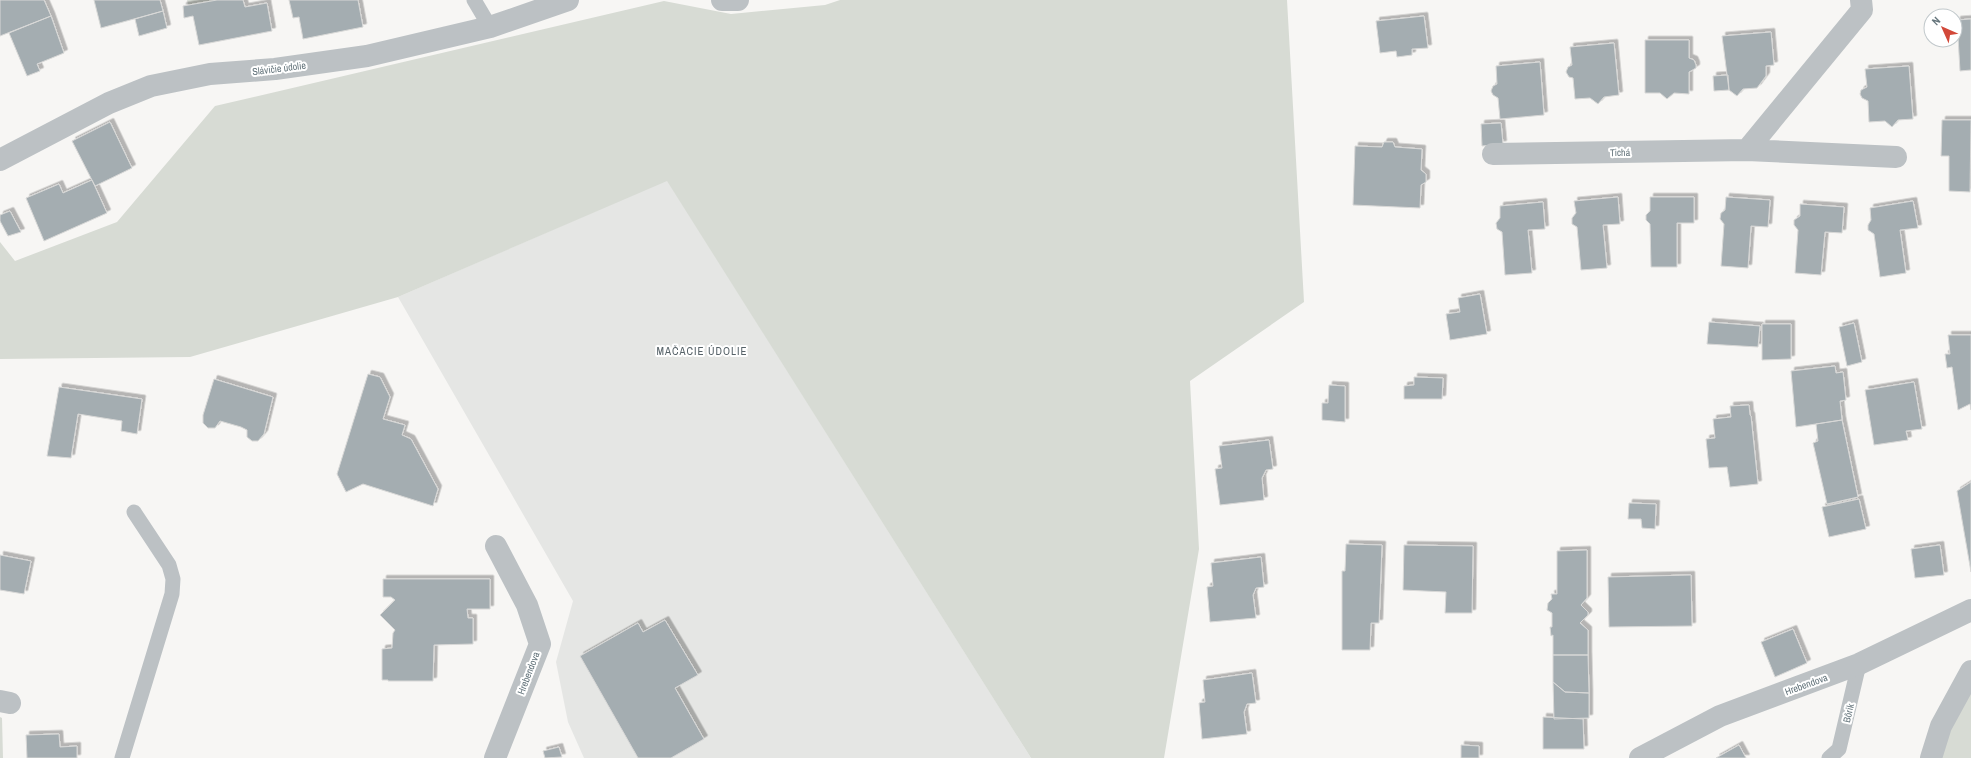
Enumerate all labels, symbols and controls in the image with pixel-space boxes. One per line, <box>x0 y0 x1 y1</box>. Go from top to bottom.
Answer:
north arrow <box>1923 8 1963 48</box>
text: N <box>1929 14 1943 28</box>
street label: Slávičie údolie <box>252 59 307 78</box>
street label: Tichá <box>1610 146 1631 159</box>
district label: MAČACIE ÚDOLIE <box>656 344 748 358</box>
street label: Hrebendova <box>514 650 543 696</box>
street label: Hrebendova <box>1783 671 1830 698</box>
street label: Bôrik <box>1840 701 1857 724</box>

